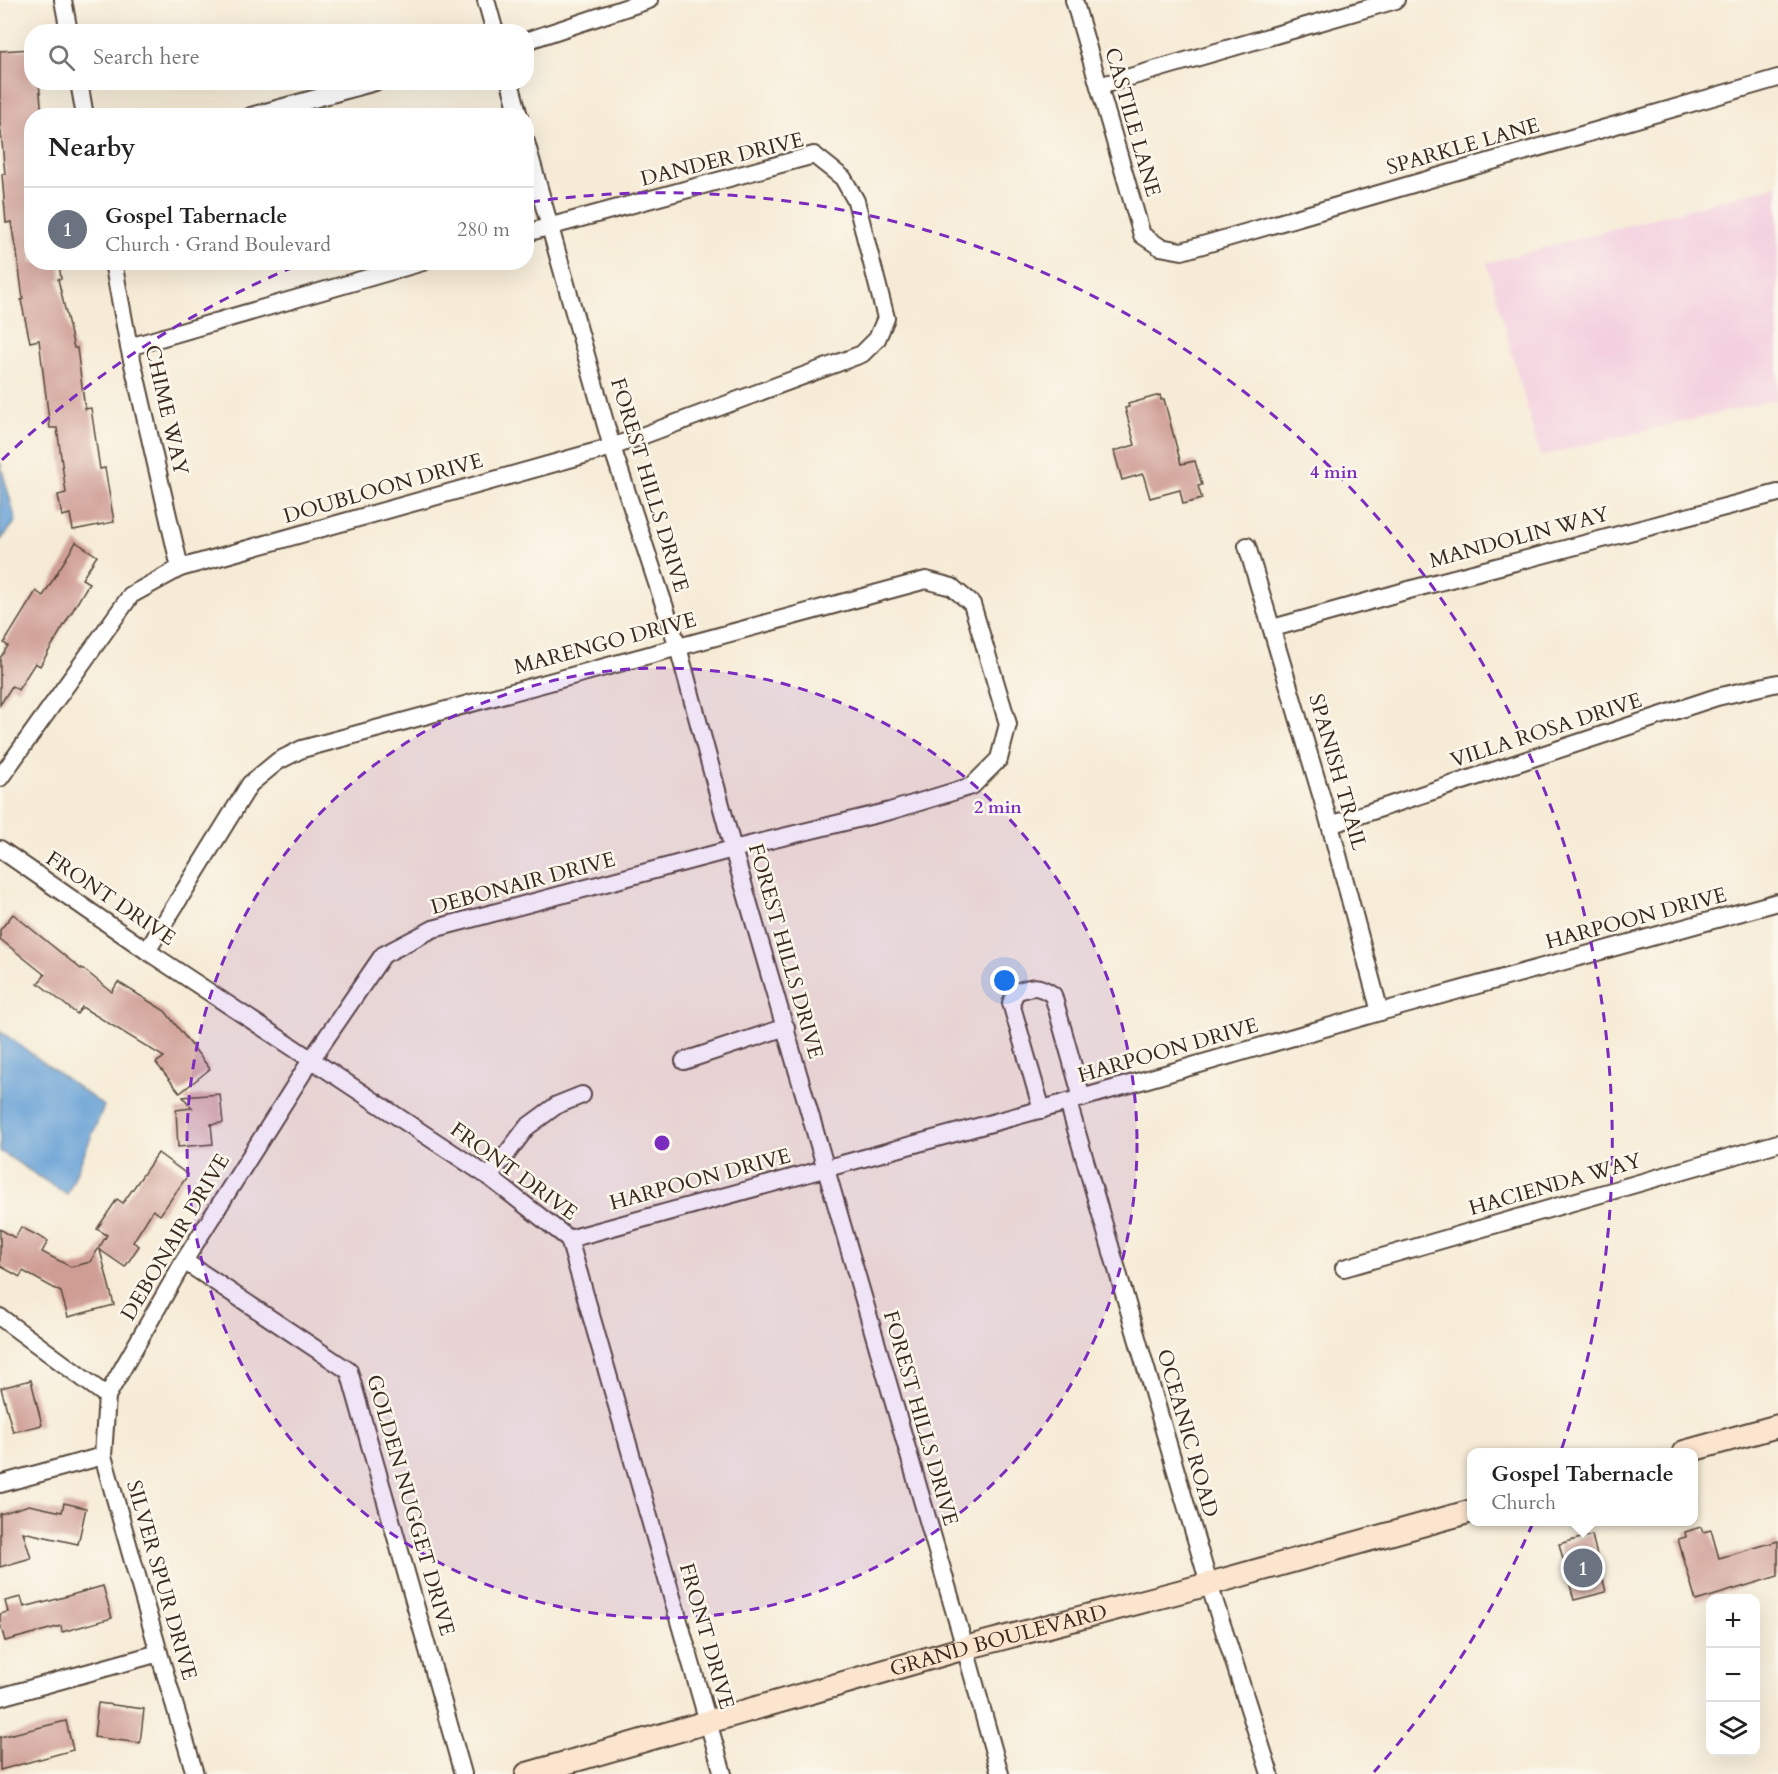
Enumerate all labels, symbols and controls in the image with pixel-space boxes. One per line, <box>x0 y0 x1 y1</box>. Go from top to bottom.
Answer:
search box <box>24 24 534 90</box>
icon: search <box>45 41 78 74</box>
text: Search here <box>93 42 200 72</box>
street label: CASTILE LANE <box>1097 44 1168 200</box>
street label: SPARKLE LANE <box>1383 111 1543 182</box>
street label: DANDER DRIVE <box>637 125 807 194</box>
text: Nearby <box>48 130 136 165</box>
text: Gospel Tabernacle <box>105 201 287 231</box>
text: 1 <box>62 216 73 243</box>
text: 280 m <box>457 216 510 243</box>
text: Church · Grand Boulevard <box>105 231 331 258</box>
street label: CHIME WAY <box>137 342 196 478</box>
street label: FOREST HILLS DRIVE <box>603 374 696 596</box>
street label: DOUBLOON DRIVE <box>280 446 486 531</box>
text: 4 min <box>1310 460 1358 485</box>
street label: MANDOLIN WAY <box>1426 499 1613 575</box>
street label: MARENGO DRIVE <box>511 605 700 682</box>
street label: VILLA ROSA DRIVE <box>1447 686 1646 775</box>
street label: SPANISH TRAIL <box>1301 691 1374 854</box>
text: 2 min <box>974 795 1022 820</box>
street label: FOREST HILLS DRIVE <box>741 840 830 1062</box>
street label: FRONT DRIVE <box>40 844 181 953</box>
street label: DEBONAIR DRIVE <box>428 845 619 922</box>
street label: HARPOON DRIVE <box>1542 880 1730 957</box>
your location <box>990 966 1019 995</box>
street label: HARPOON DRIVE <box>1075 1011 1262 1090</box>
street label: FRONT DRIVE <box>444 1115 583 1227</box>
centre of rings <box>652 1133 672 1153</box>
street label: HARPOON DRIVE <box>606 1141 794 1218</box>
street label: HACIENDA WAY <box>1466 1146 1645 1223</box>
street label: DEBONAIR DRIVE <box>114 1148 237 1326</box>
street label: FOREST HILLS DRIVE <box>876 1307 965 1529</box>
street label: OCEANIC ROAD <box>1150 1346 1225 1521</box>
street label: GOLDEN NUGGET DRIVE <box>359 1371 462 1639</box>
popup <box>1467 1448 1698 1526</box>
text: Gospel Tabernacle <box>1491 1459 1674 1489</box>
street label: SILVER SPUR DRIVE <box>119 1477 204 1683</box>
text: Church <box>1491 1489 1556 1516</box>
pin: 1 <box>1564 1546 1602 1590</box>
street label: FRONT DRIVE <box>672 1560 741 1713</box>
map controls <box>1706 1594 1760 1756</box>
button: + <box>1706 1594 1760 1648</box>
street label: GRAND BOULEVARD <box>886 1597 1110 1684</box>
button: − <box>1706 1648 1760 1702</box>
button: layers <box>1706 1702 1760 1756</box>

